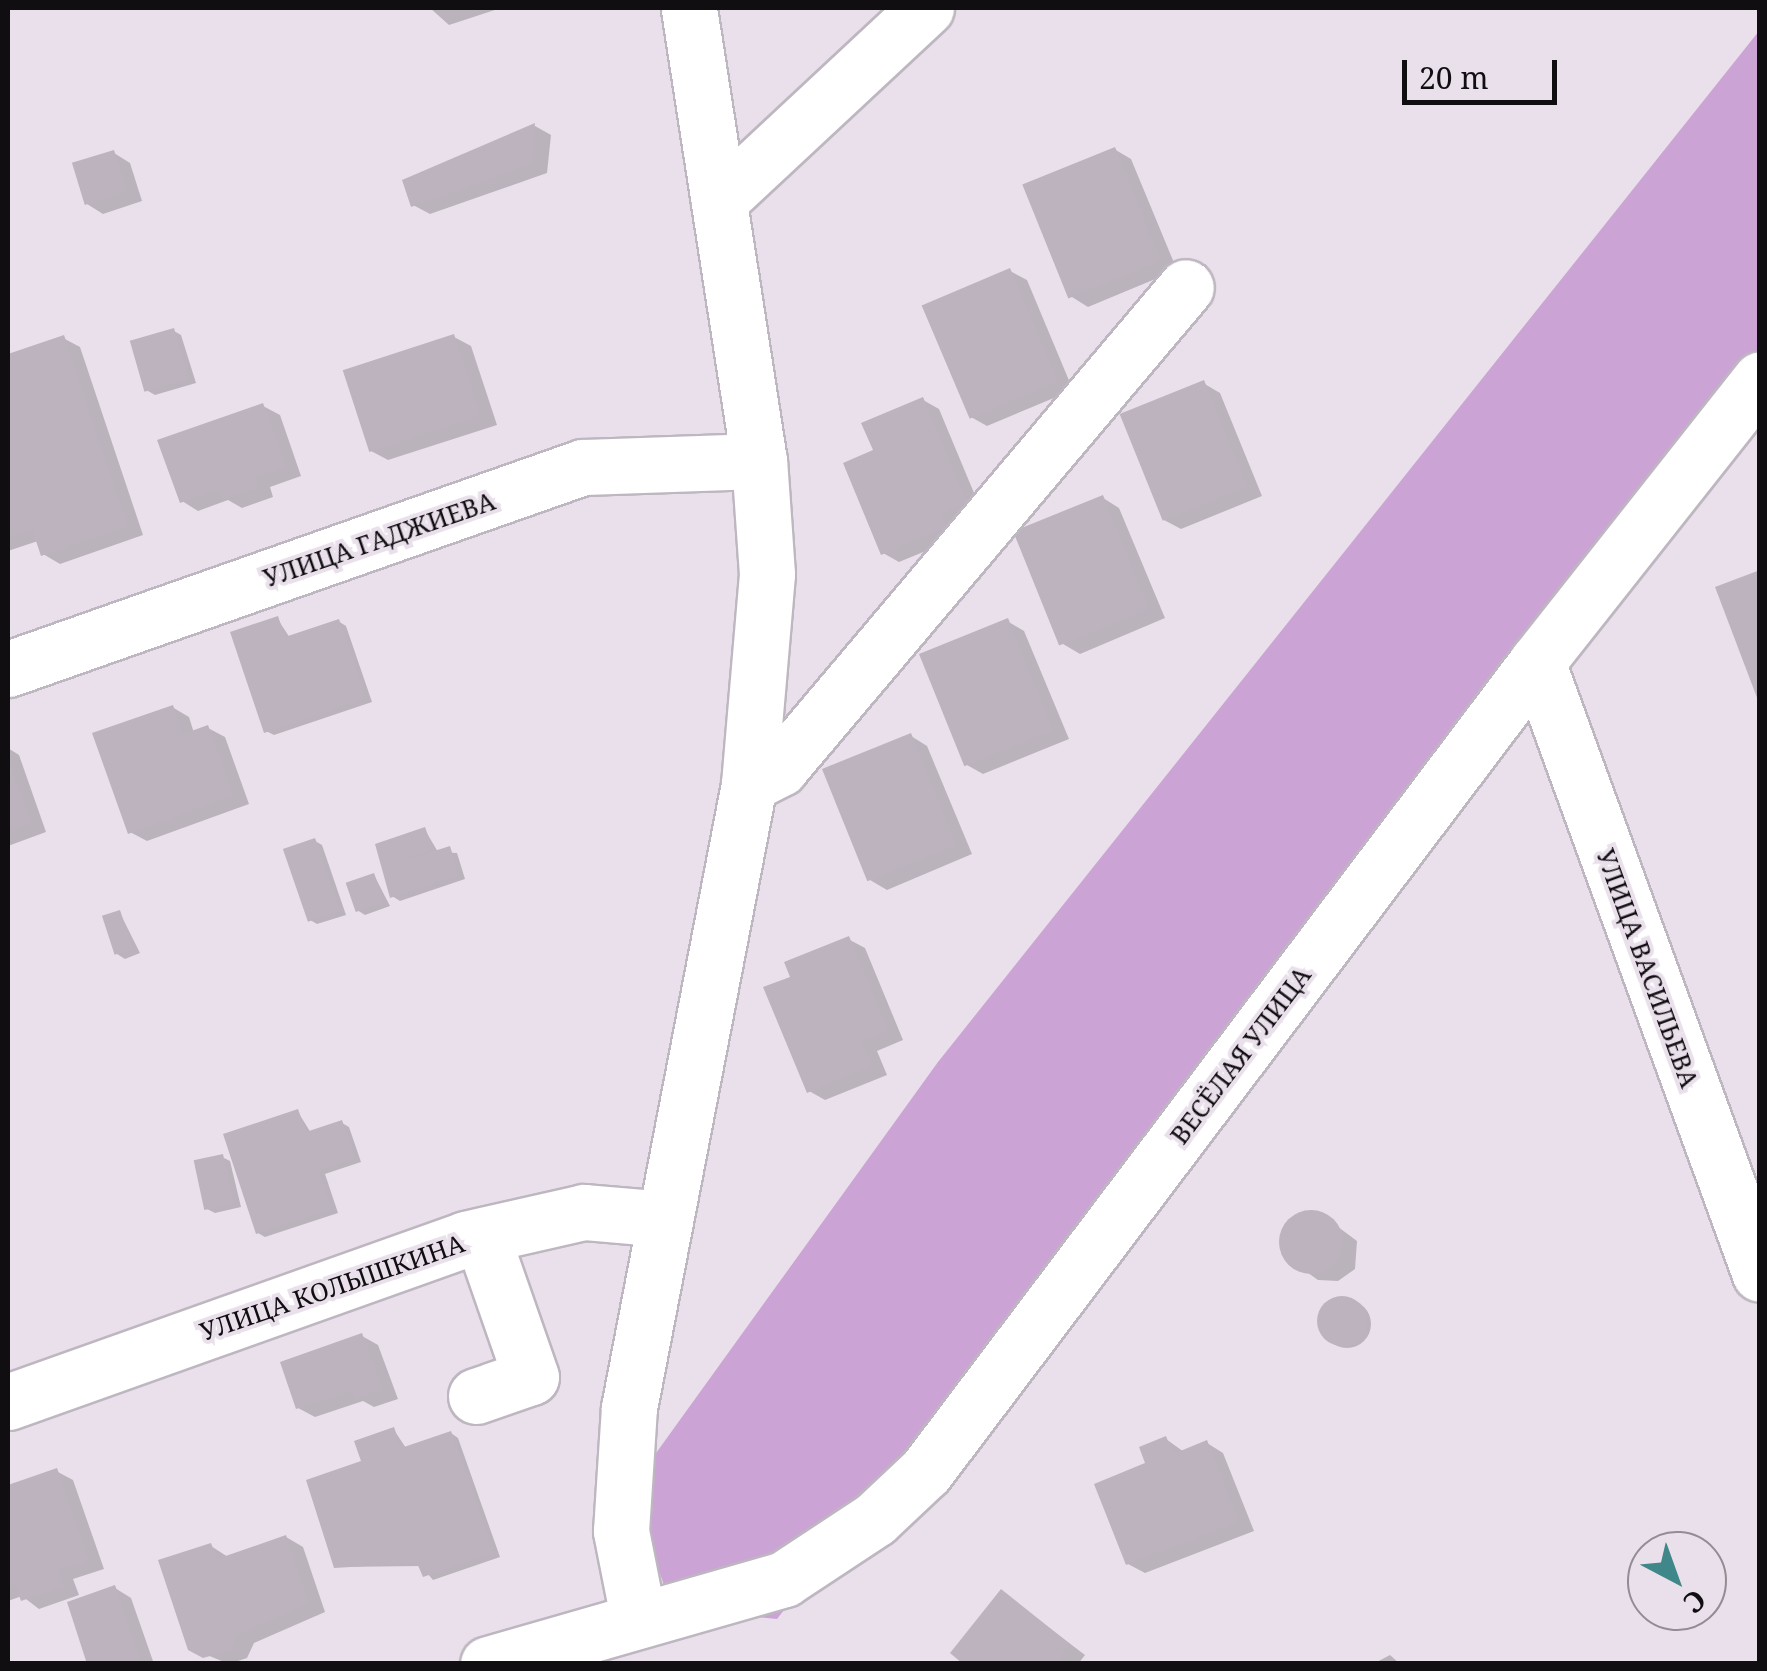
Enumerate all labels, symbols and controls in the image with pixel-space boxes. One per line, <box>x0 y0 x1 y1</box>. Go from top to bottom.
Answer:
scale bar <box>1407 40 1562 102</box>
text: 20 m <box>1419 57 1489 98</box>
street label: УЛИЦА ГАДЖИЕВА <box>259 485 499 593</box>
street label: УЛИЦА ВАСИЛЬЕВА <box>1591 845 1705 1091</box>
street label: ВЕСЁЛАЯ УЛИЦА <box>1164 961 1316 1149</box>
street label: УЛИЦА КОЛЫШКИНА <box>196 1228 468 1346</box>
north arrow <box>1627 1531 1727 1631</box>
text: С <box>1676 1582 1715 1623</box>

